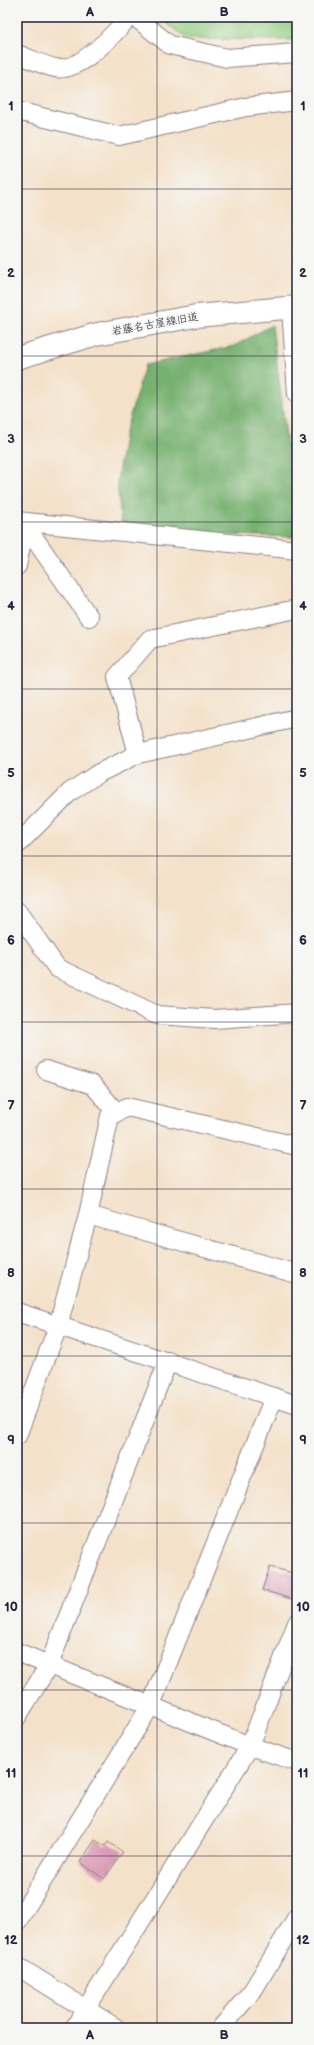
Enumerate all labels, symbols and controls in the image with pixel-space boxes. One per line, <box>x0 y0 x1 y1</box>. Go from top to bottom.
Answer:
text: A <box>85 4 94 20</box>
text: B <box>219 4 229 20</box>
text: 1 <box>8 98 14 114</box>
text: 1 <box>300 98 306 114</box>
text: 2 <box>7 265 15 281</box>
text: 2 <box>299 265 307 281</box>
street label: 岩藤名古屋線旧道 <box>111 310 199 338</box>
text: 3 <box>7 431 15 447</box>
text: 3 <box>299 431 307 447</box>
text: 4 <box>7 598 15 614</box>
text: 4 <box>299 598 307 614</box>
text: 5 <box>7 765 15 781</box>
text: 5 <box>299 765 307 781</box>
text: 6 <box>7 932 15 948</box>
text: 6 <box>299 932 307 948</box>
text: 7 <box>7 1098 15 1114</box>
text: 7 <box>299 1098 307 1114</box>
text: 8 <box>7 1265 15 1281</box>
text: 8 <box>299 1265 307 1281</box>
text: 9 <box>7 1432 15 1448</box>
text: 9 <box>299 1432 307 1448</box>
text: 10 <box>4 1599 18 1615</box>
text: 10 <box>296 1599 310 1615</box>
text: 11 <box>6 1765 16 1781</box>
text: 11 <box>298 1765 308 1781</box>
text: 12 <box>4 1932 18 1948</box>
text: 12 <box>296 1932 310 1948</box>
text: A <box>85 2027 94 2043</box>
text: B <box>219 2027 229 2043</box>

